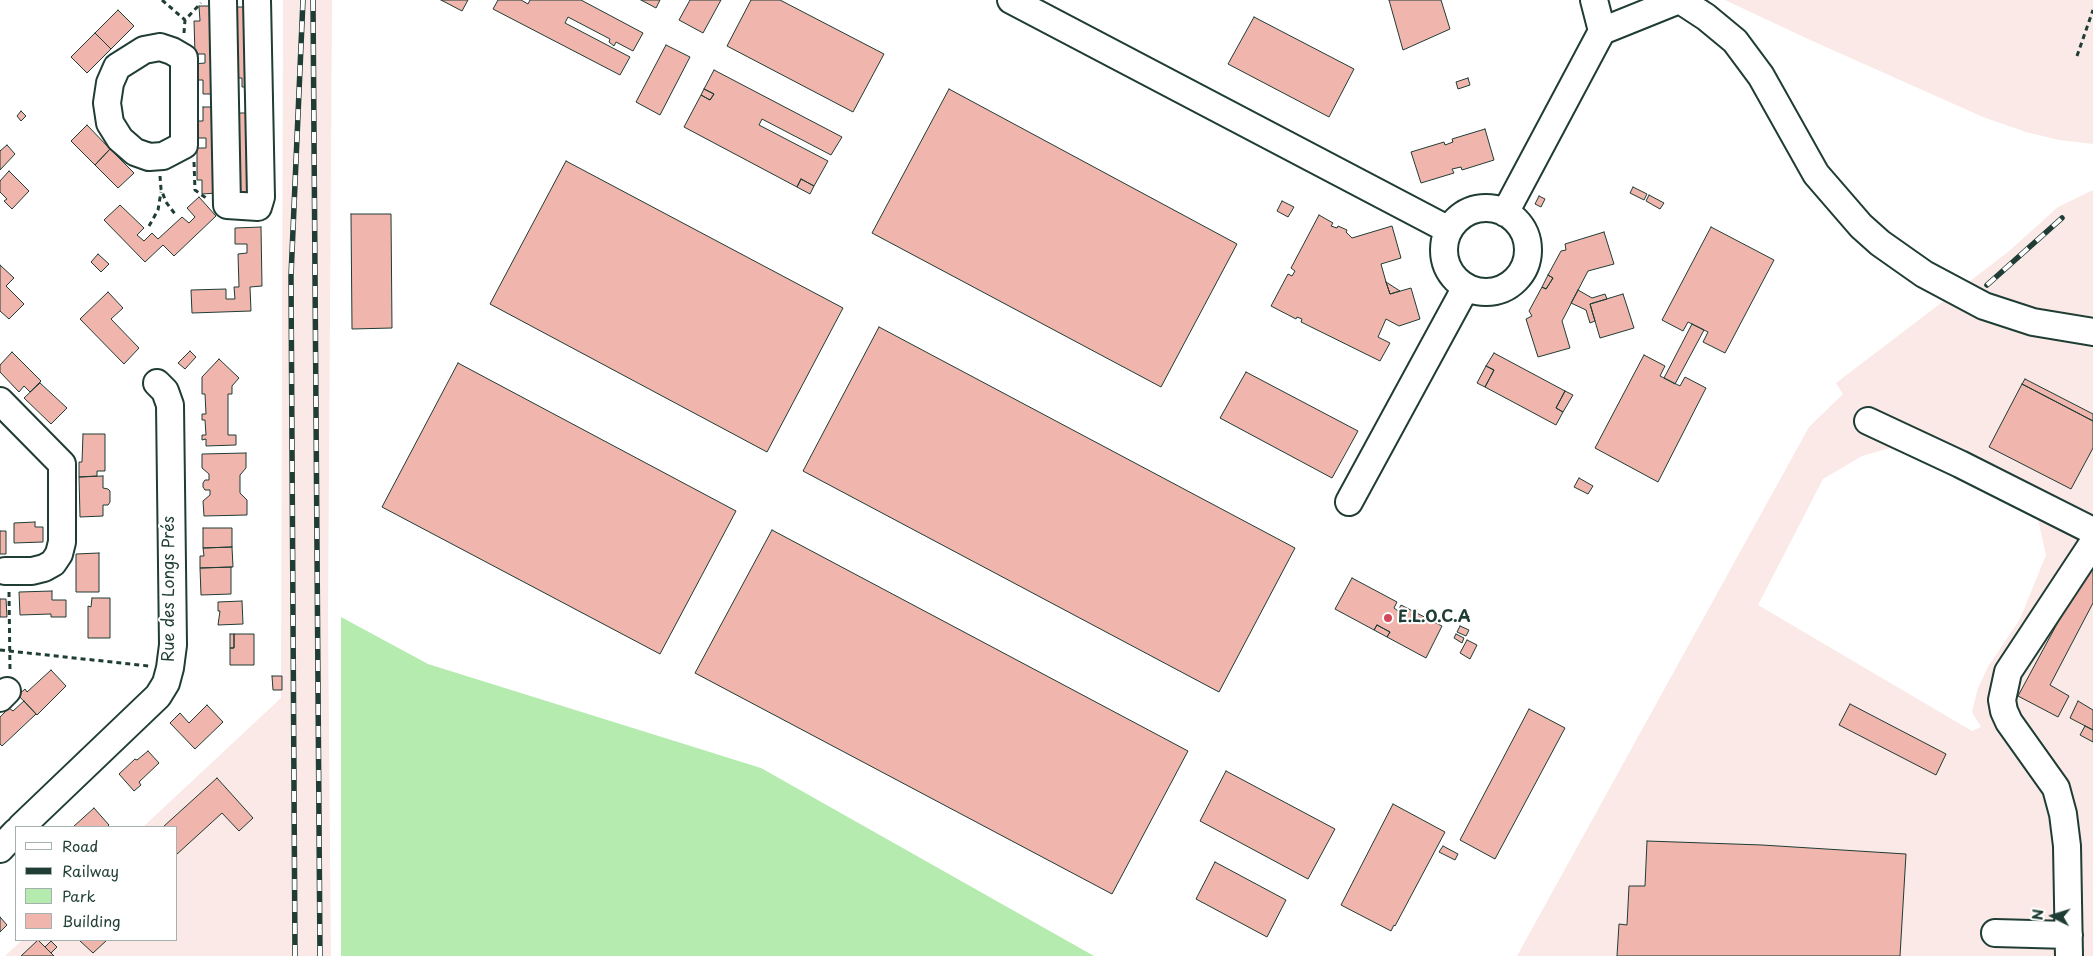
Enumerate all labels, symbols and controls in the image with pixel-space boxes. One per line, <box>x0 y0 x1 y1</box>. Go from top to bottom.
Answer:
street label: Rue des Longs Prés <box>160 516 180 662</box>
place label: E.L.O.C.A <box>1398 608 1471 628</box>
marker: E.L.O.C.A <box>1382 612 1394 624</box>
legend <box>15 826 178 941</box>
text: Road <box>62 834 98 857</box>
text: Railway <box>62 859 119 882</box>
text: Park <box>62 884 96 907</box>
north arrow <box>2028 891 2078 941</box>
text: N <box>2027 908 2049 921</box>
text: Building <box>62 909 121 932</box>

